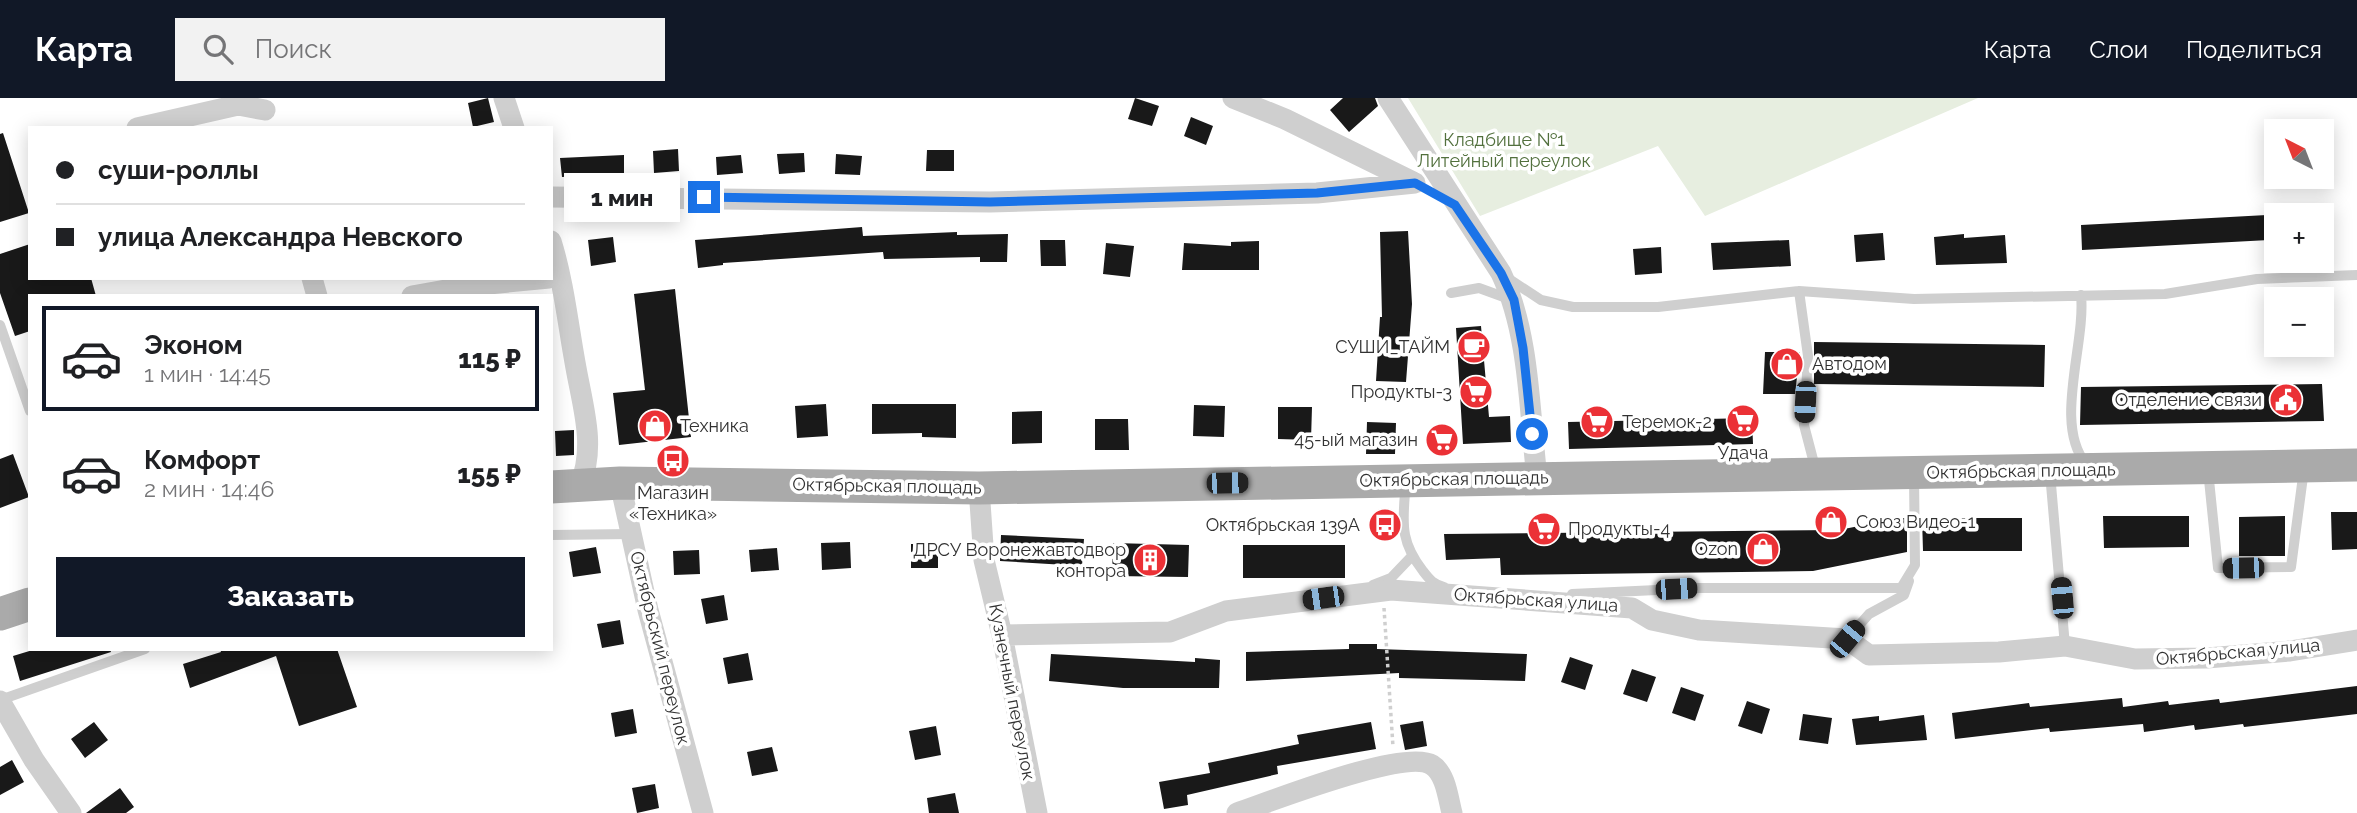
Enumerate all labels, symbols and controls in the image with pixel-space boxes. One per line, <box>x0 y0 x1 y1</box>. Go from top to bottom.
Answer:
search box <box>175 18 665 81</box>
text: Карта <box>35 30 133 69</box>
icon: search <box>199 30 237 68</box>
text: Поиск <box>255 34 332 64</box>
text: Карта <box>1984 35 2051 64</box>
text: Слои <box>2089 35 2148 64</box>
text: Поделиться <box>2186 35 2322 64</box>
north arrow <box>2264 119 2334 189</box>
map controls <box>2264 119 2334 357</box>
park label: Кладбище №1 Литейный переулок <box>1417 129 1591 171</box>
text: суши-роллы <box>98 155 259 185</box>
callout: 1 мин <box>564 172 680 222</box>
route end <box>688 181 720 213</box>
text: 1 мин <box>591 184 653 211</box>
button: + <box>2264 203 2334 273</box>
text: улица Александра Невского <box>98 222 463 252</box>
button: − <box>2264 287 2334 357</box>
icon: car <box>60 327 123 390</box>
cafe icon: СУШИ_ТАЙМ <box>1455 328 1493 366</box>
text: Эконом <box>144 330 243 360</box>
place label: СУШИ_ТАЙМ <box>1335 336 1450 357</box>
text: 115 ₽ <box>458 344 521 374</box>
shop icon: Автодом <box>1768 345 1806 383</box>
place label: Автодом <box>1812 353 1887 374</box>
text: 1 мин · 14:45 <box>144 360 271 387</box>
supermarket icon: Продукты-3 <box>1457 373 1495 411</box>
car <box>1794 380 1817 424</box>
place label: Продукты-3 <box>1350 381 1452 402</box>
public building icon: Отделение связи <box>2267 381 2305 419</box>
place label: Отделение связи <box>2115 389 2262 410</box>
supermarket icon: Удача <box>1724 402 1762 440</box>
supermarket icon: Теремок-2 <box>1578 403 1616 441</box>
shop icon: Техника <box>636 407 674 445</box>
place label: Теремок-2 <box>1622 411 1712 432</box>
place label: Техника <box>680 415 749 436</box>
route start <box>1516 418 1548 450</box>
supermarket icon: 45-ый магазин <box>1423 421 1461 459</box>
place label: 45-ый магазин <box>1294 429 1418 450</box>
icon: car <box>60 442 123 505</box>
bus stop icon: Магазин «Техника» <box>654 442 692 480</box>
place label: Удача <box>1718 442 1768 463</box>
text: Комфорт <box>144 445 260 475</box>
street label: Октябрьская площадь <box>1926 458 2116 483</box>
text: 155 ₽ <box>457 459 521 489</box>
street label: Октябрьская площадь <box>1359 466 1549 491</box>
car <box>1206 472 1249 494</box>
street label: Октябрьская площадь <box>792 473 982 498</box>
text: 2 мин · 14:46 <box>144 475 274 502</box>
place label: Магазин «Техника» <box>629 482 717 524</box>
shop icon: Союз Видео-1 <box>1812 503 1850 541</box>
bus stop icon: Октябрьская 139А <box>1366 506 1404 544</box>
supermarket icon: Продукты-4 <box>1525 510 1563 548</box>
place label: Союз Видео-1 <box>1856 511 1976 532</box>
place label: Октябрьская 139А <box>1206 514 1360 535</box>
place label: Продукты-4 <box>1568 518 1670 539</box>
shop icon: Ozon <box>1744 530 1782 568</box>
place label: Ozon <box>1695 538 1738 559</box>
place label: ДРСУ Воронежавтодвор контора <box>913 539 1126 581</box>
building icon: ДРСУ Воронежавтодвор контора <box>1131 541 1169 579</box>
street label: Октябрьский переулок <box>626 549 695 747</box>
button: Заказать <box>56 557 525 637</box>
car <box>2222 557 2265 579</box>
car <box>2050 576 2075 620</box>
car <box>1655 577 1698 601</box>
street label: Октябрьская улица <box>1453 583 1619 616</box>
car <box>1301 585 1346 611</box>
street label: Кузнечный переулок <box>985 602 1040 782</box>
car <box>1826 616 1869 662</box>
street label: Октябрьская улица <box>2155 634 2321 669</box>

